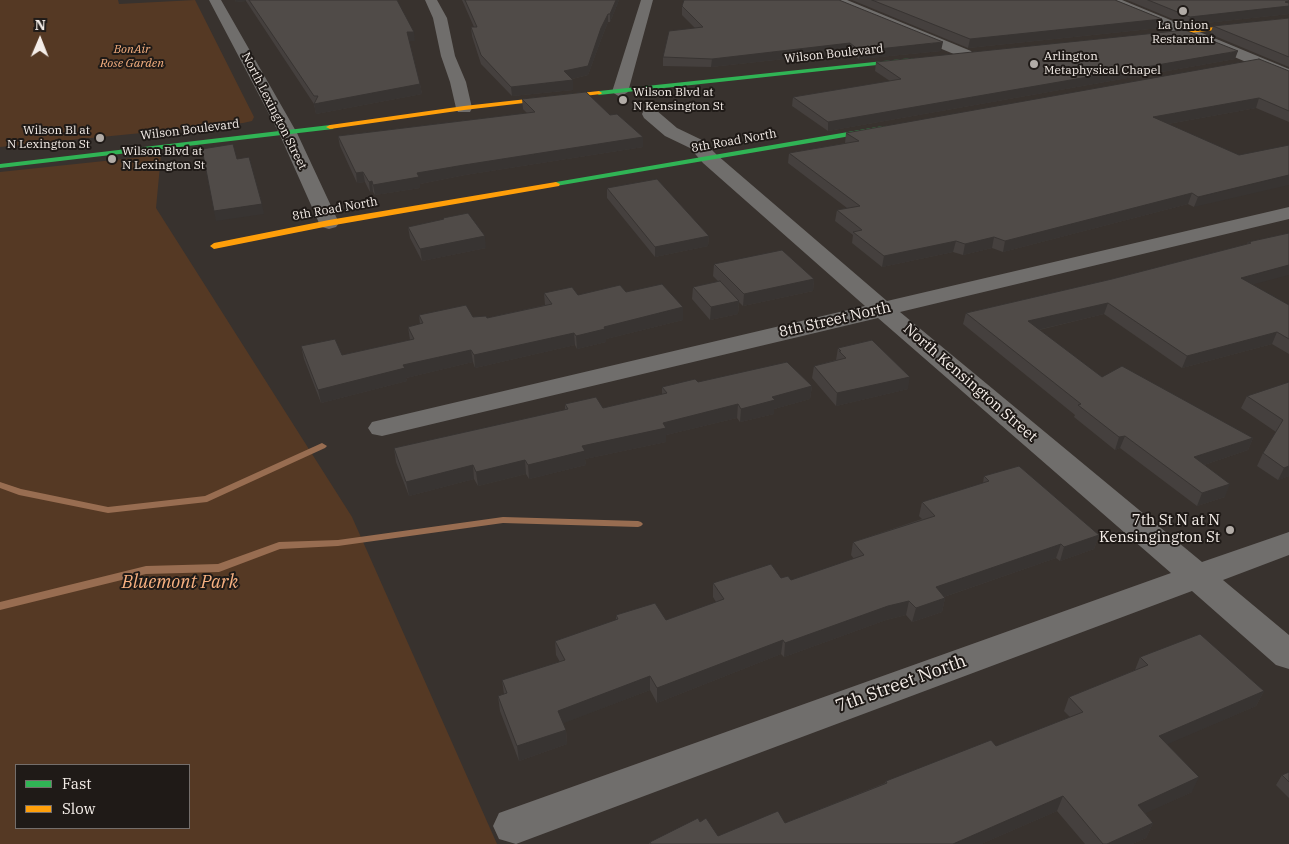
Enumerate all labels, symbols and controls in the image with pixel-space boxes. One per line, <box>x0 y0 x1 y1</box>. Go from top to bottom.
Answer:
marker: La Union Restaraunt <box>1177 5 1189 17</box>
north arrow <box>15 15 65 65</box>
text: N <box>35 16 46 34</box>
place label: La Union Restaraunt <box>1152 19 1214 47</box>
street label: Wilson Boulevard <box>784 42 884 66</box>
park label: BonAir Rose Garden <box>100 43 164 71</box>
street label: North Lexington Street <box>238 50 310 172</box>
place label: Arlington Metaphysical Chapel <box>1044 50 1161 78</box>
marker: Arlington Metaphysical Chapel <box>1028 58 1040 70</box>
place label: Wilson Blvd at N Kensington St <box>633 86 724 114</box>
marker: Wilson Blvd at N Kensington St <box>617 94 629 106</box>
street label: Wilson Boulevard <box>140 117 240 143</box>
place label: Wilson Bl at N Lexington St <box>7 124 90 152</box>
street label: 8th Road North <box>690 126 778 156</box>
marker: Wilson Bl at N Lexington St <box>94 132 106 144</box>
place label: Wilson Blvd at N Lexington St <box>122 145 205 173</box>
marker: Wilson Blvd at N Lexington St <box>106 153 118 165</box>
street label: 8th Road North <box>291 194 379 224</box>
street label: 8th Street North <box>777 298 893 342</box>
street label: North Kensington Street <box>899 320 1041 446</box>
place label: 7th St N at N Kensingington St <box>1099 512 1220 547</box>
marker: 7th St N at N Kensingington St <box>1224 524 1236 536</box>
park label: Bluemont Park <box>122 572 238 594</box>
street label: 7th Street North <box>833 650 969 718</box>
legend <box>15 764 190 829</box>
text: Fast <box>62 774 92 793</box>
text: Slow <box>62 799 95 818</box>

